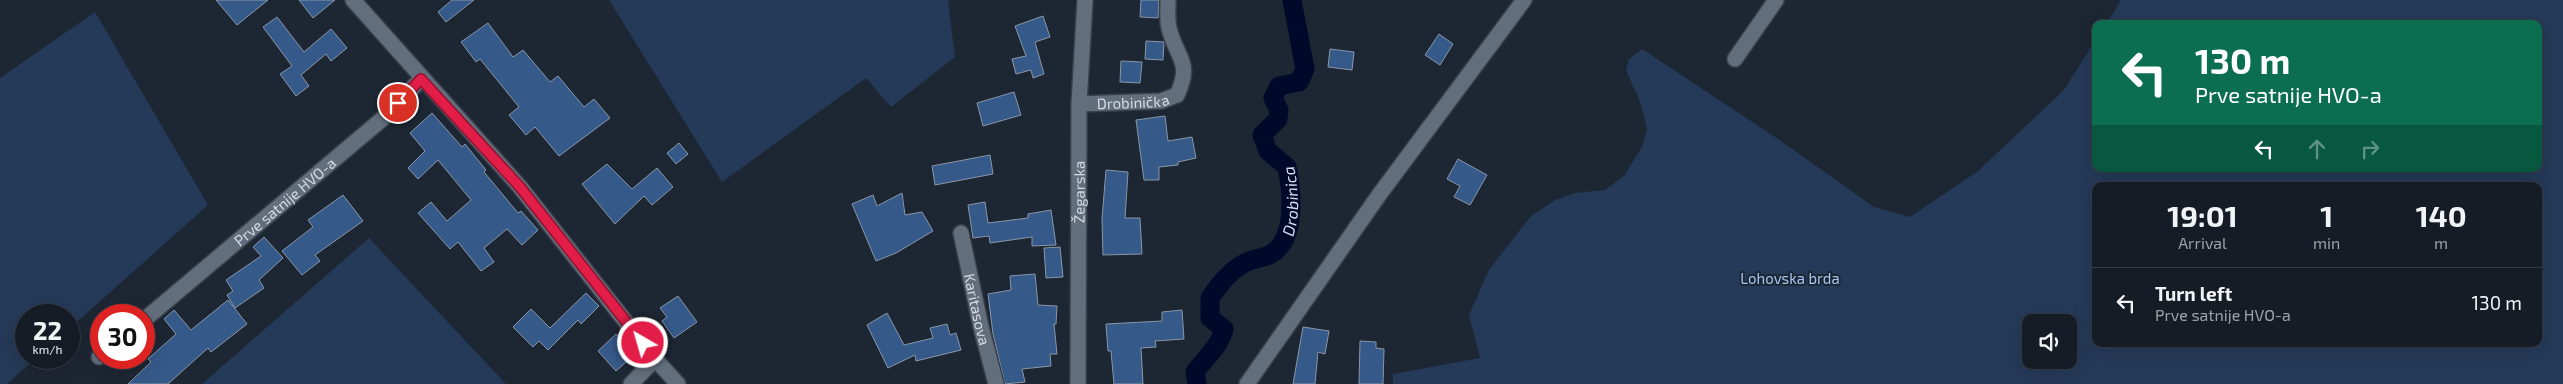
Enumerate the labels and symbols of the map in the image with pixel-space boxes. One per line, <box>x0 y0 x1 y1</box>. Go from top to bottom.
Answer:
pin <box>377 82 419 124</box>
street label: Drobinička <box>1097 90 1172 112</box>
street label: Prve satnije HVO-a <box>230 153 339 249</box>
street label: Žegarska <box>1070 161 1088 223</box>
water label: Drobinica <box>1277 165 1301 238</box>
park label: Lohovska brda <box>1740 269 1840 287</box>
street label: Karitasova <box>961 272 994 347</box>
speed limit sign: 30 <box>90 304 155 369</box>
position arrow <box>616 316 668 368</box>

